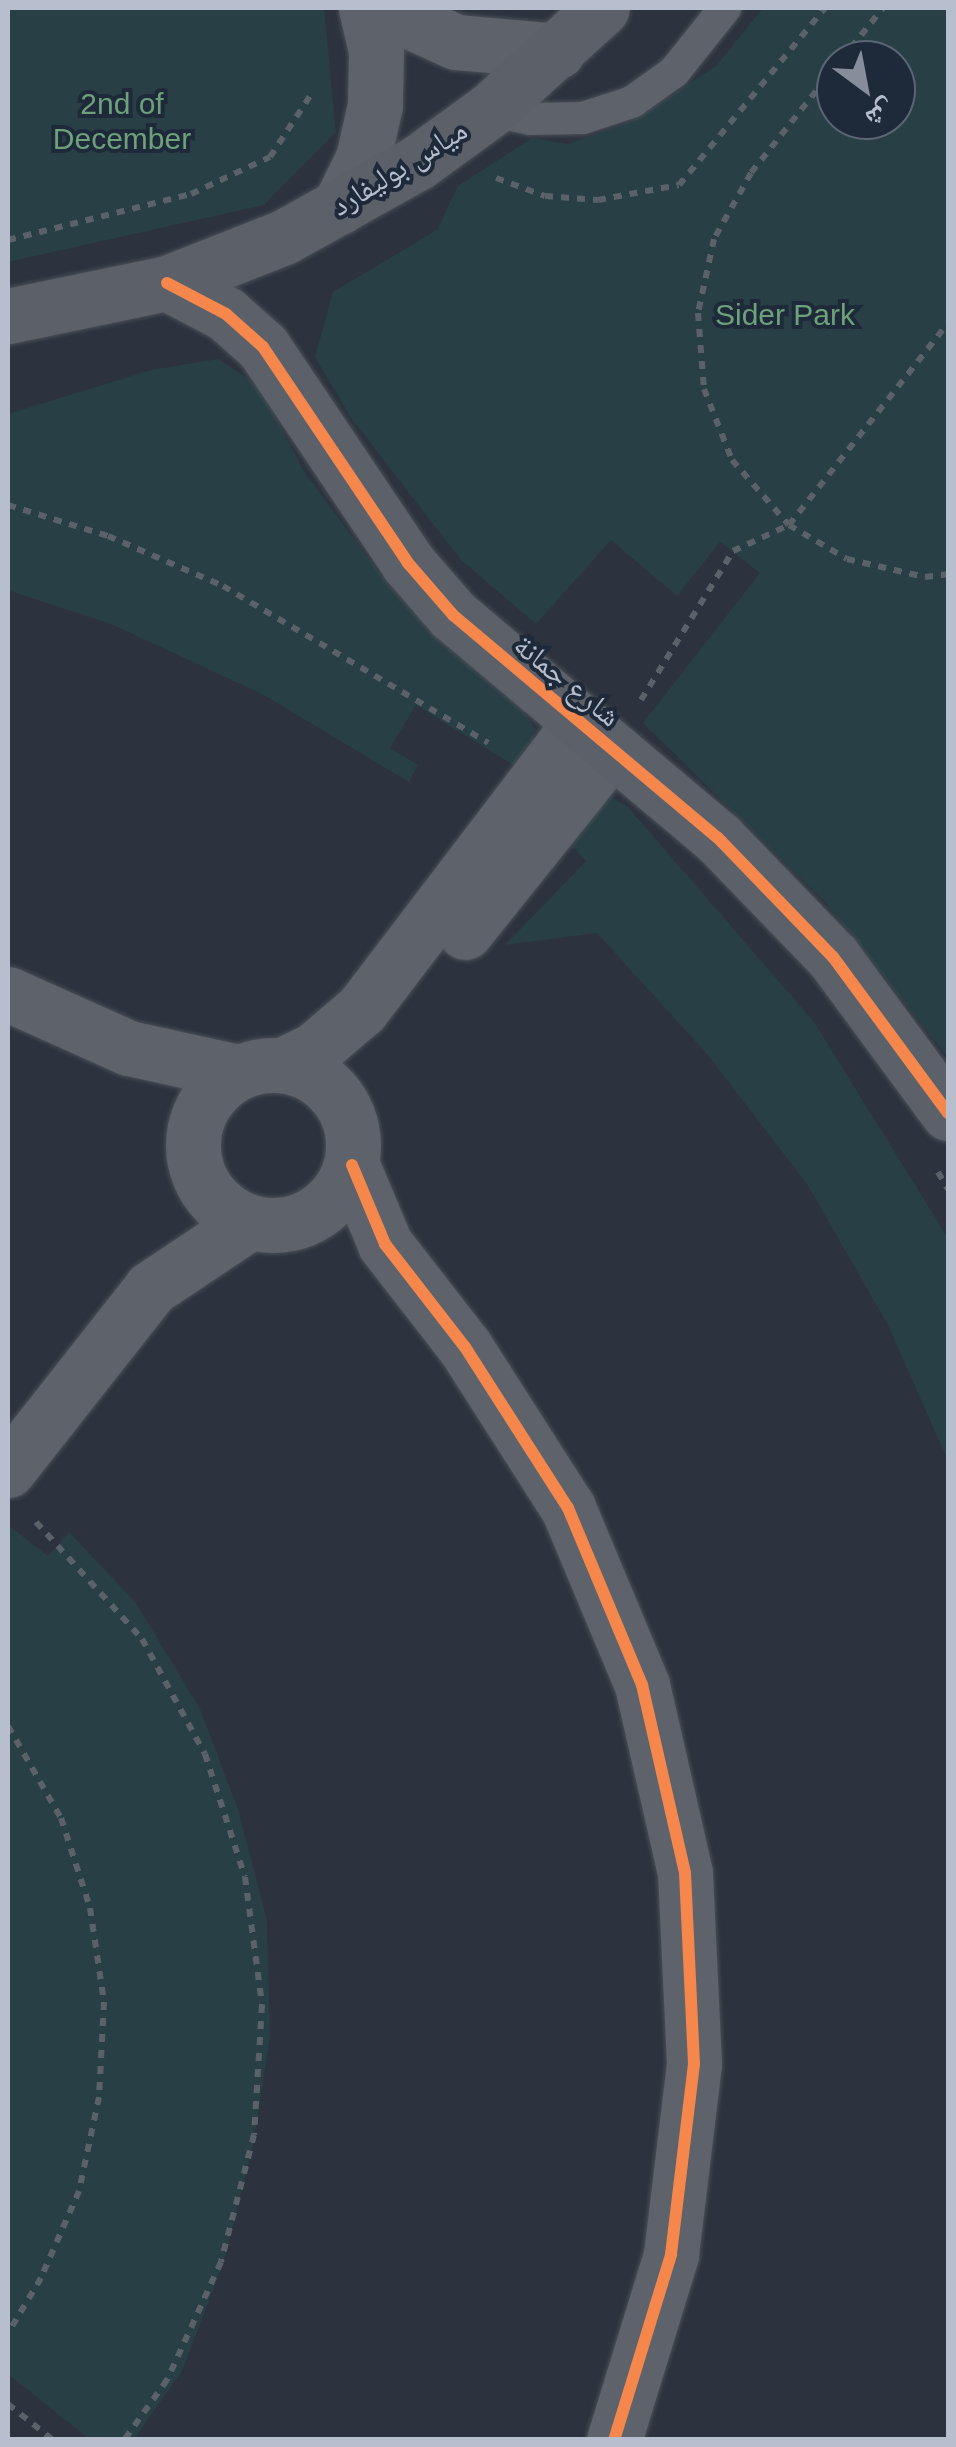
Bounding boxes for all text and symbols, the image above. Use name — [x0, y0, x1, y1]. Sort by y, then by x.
north arrow — [816, 40, 916, 140]
park label: 2nd of December — [53, 86, 191, 156]
text: ش — [860, 93, 902, 135]
street label: مياس بوليفارد — [324, 112, 474, 224]
park label: Sider Park — [715, 297, 855, 333]
street label: شارع جمانة — [507, 627, 627, 735]

